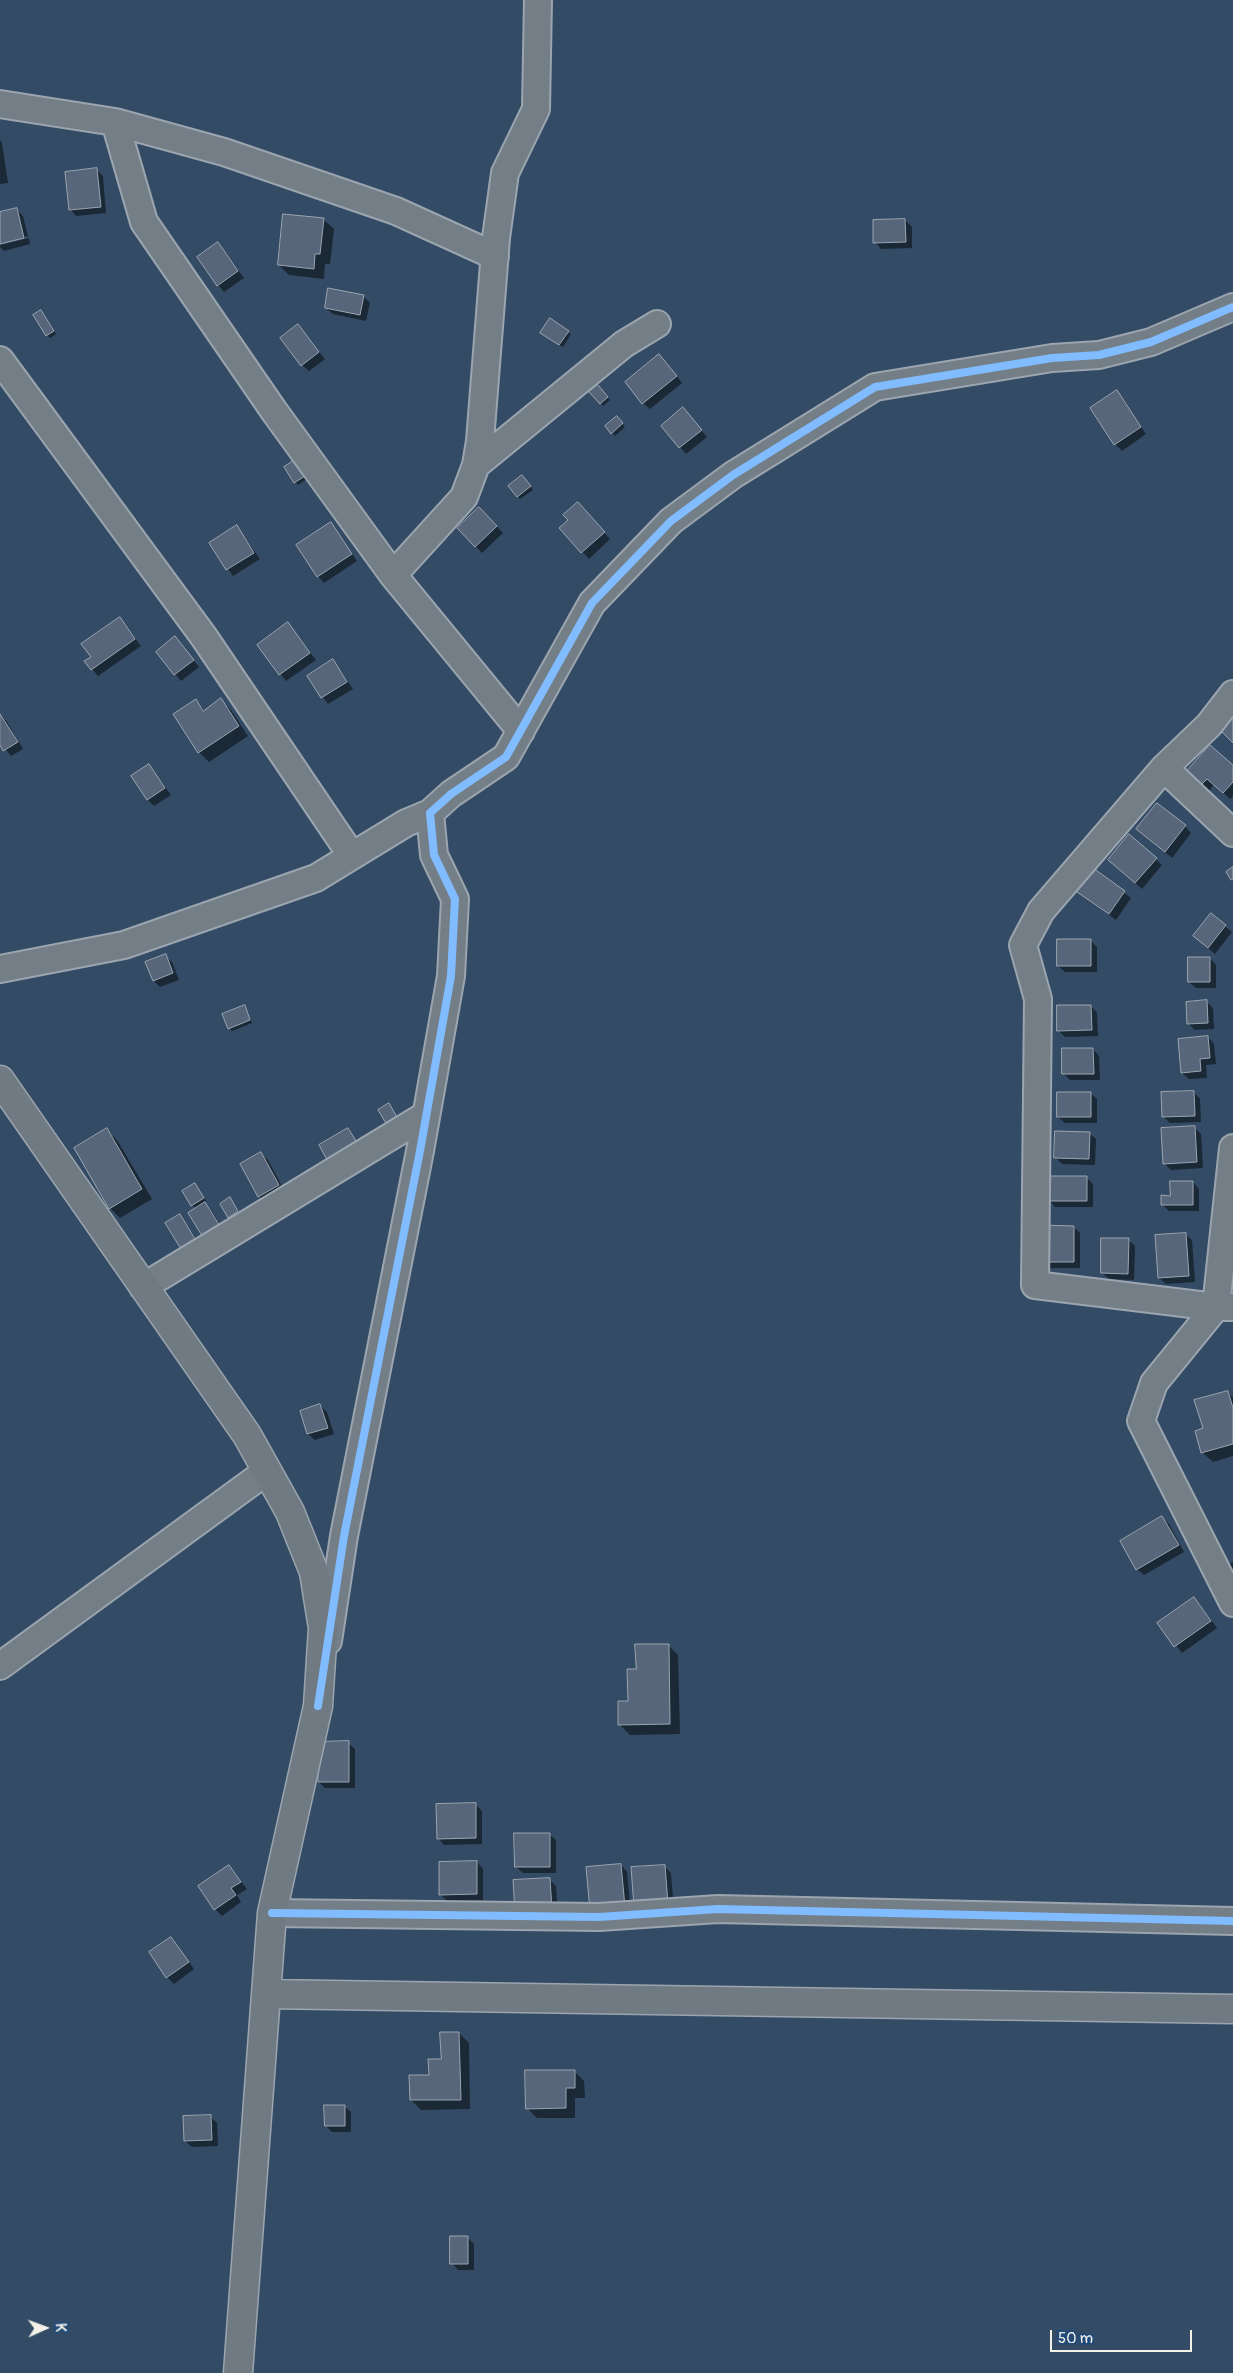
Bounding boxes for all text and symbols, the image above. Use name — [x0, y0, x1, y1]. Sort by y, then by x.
north arrow — [20, 2303, 70, 2353]
scale bar — [1053, 2320, 1196, 2352]
text: K — [52, 2323, 69, 2332]
text: 50 m — [1058, 2329, 1093, 2348]

